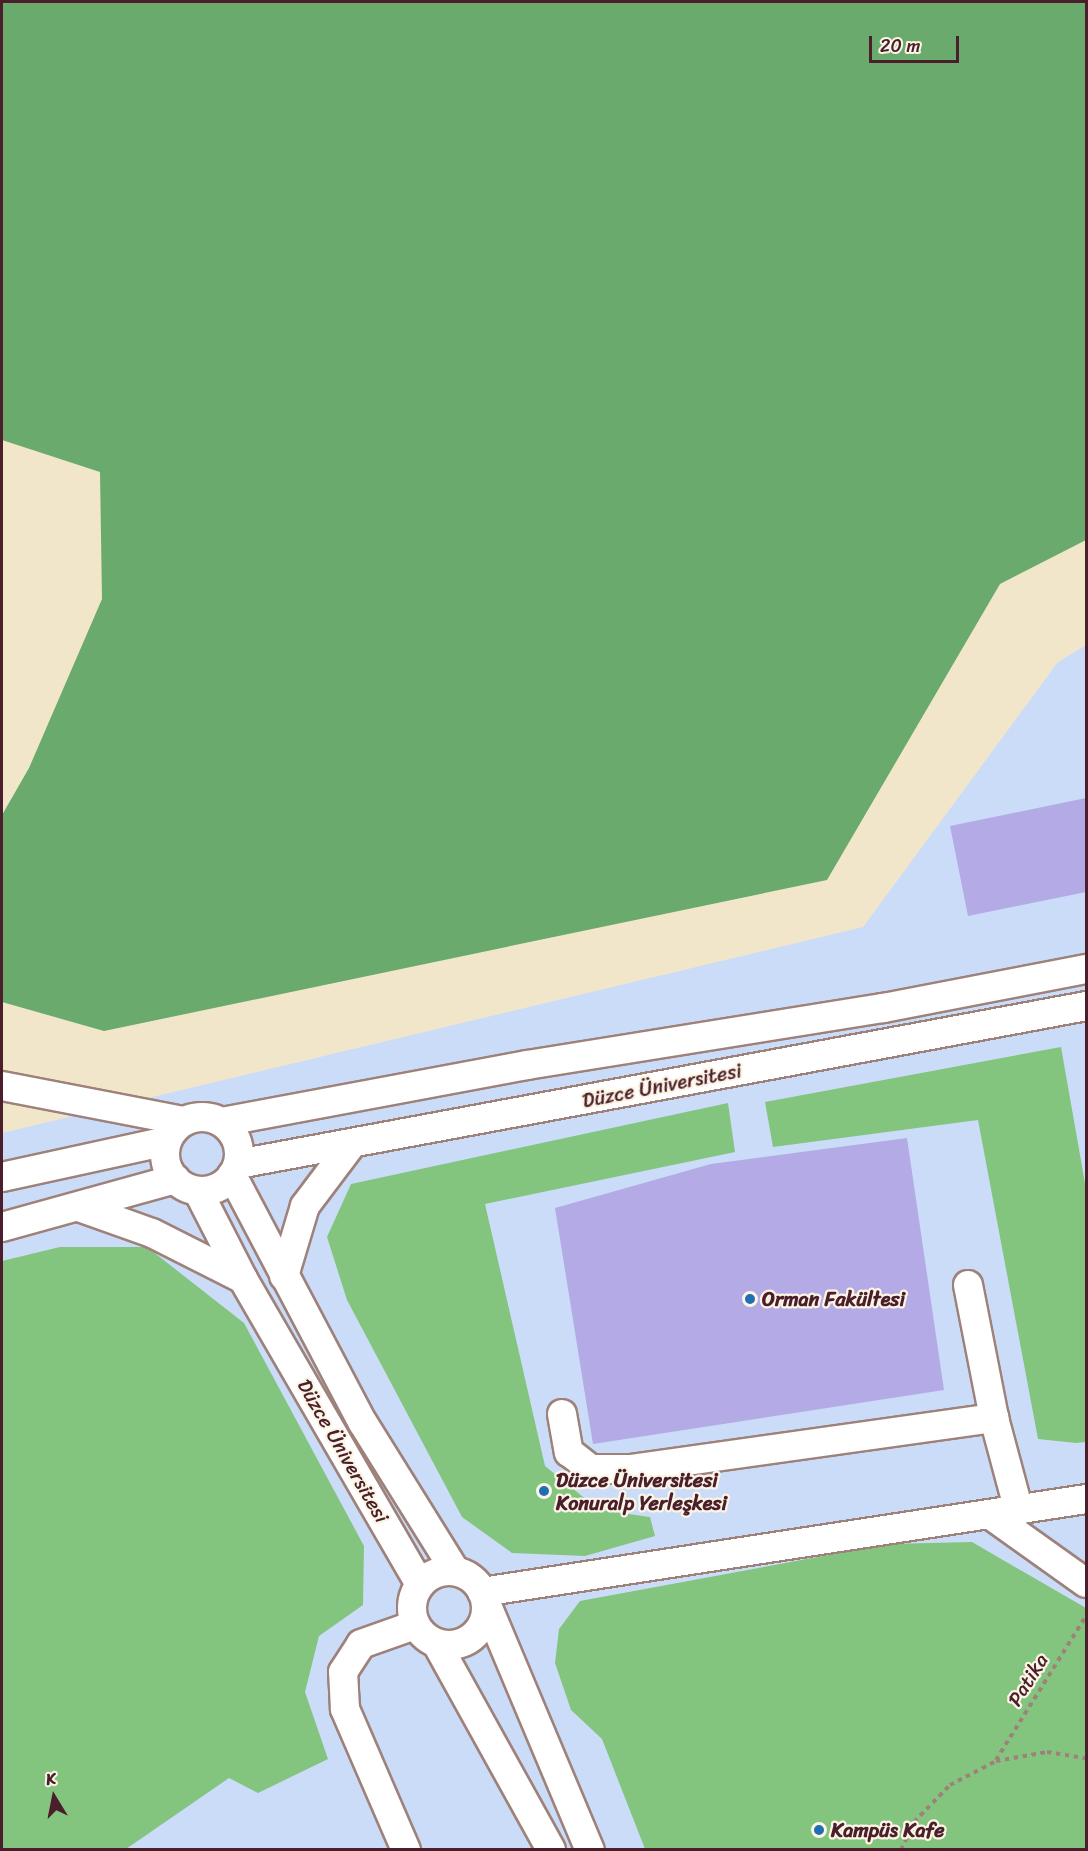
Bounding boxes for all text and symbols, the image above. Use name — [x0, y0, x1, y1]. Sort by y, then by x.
scale bar — [872, 24, 962, 62]
text: 20 m — [880, 30, 920, 62]
street label: Düzce Üniversitesi — [580, 1059, 744, 1113]
place label: Orman Fakültesi — [762, 1287, 906, 1311]
marker: Orman Fakültesi — [743, 1292, 757, 1306]
street label: Düzce Üniversitesi — [292, 1375, 394, 1527]
place label: Düzce Üniversitesi Konuralp Yerleşkesi — [556, 1468, 727, 1515]
marker: Düzce Üniversitesi Konuralp Yerleşkesi — [537, 1484, 551, 1498]
street label: Patika — [1003, 1649, 1053, 1711]
text: K — [43, 1764, 58, 1794]
north arrow — [24, 1767, 84, 1827]
place label: Kampüs Kafe — [831, 1818, 945, 1842]
marker: Kampüs Kafe — [812, 1823, 826, 1837]

